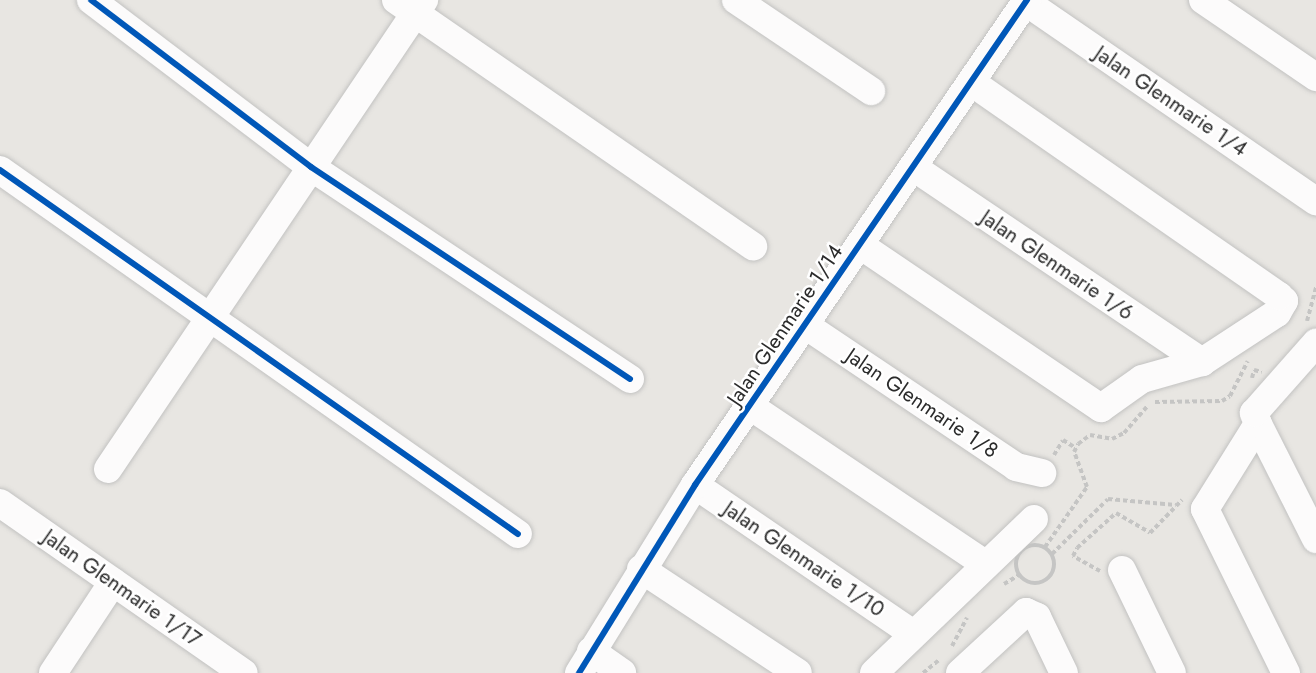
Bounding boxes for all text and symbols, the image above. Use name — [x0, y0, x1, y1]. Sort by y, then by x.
street label: Jalan Glenmarie 1/4 — [1090, 40, 1252, 162]
street label: Jalan Glenmarie 1/6 — [976, 205, 1138, 325]
street label: Jalan Glenmarie 1/14 — [722, 240, 848, 410]
street label: Jalan Glenmarie 1/8 — [841, 343, 1003, 463]
street label: Jalan Glenmarie 1/10 — [719, 496, 889, 622]
street label: Jalan Glenmarie 1/17 — [38, 524, 206, 652]

